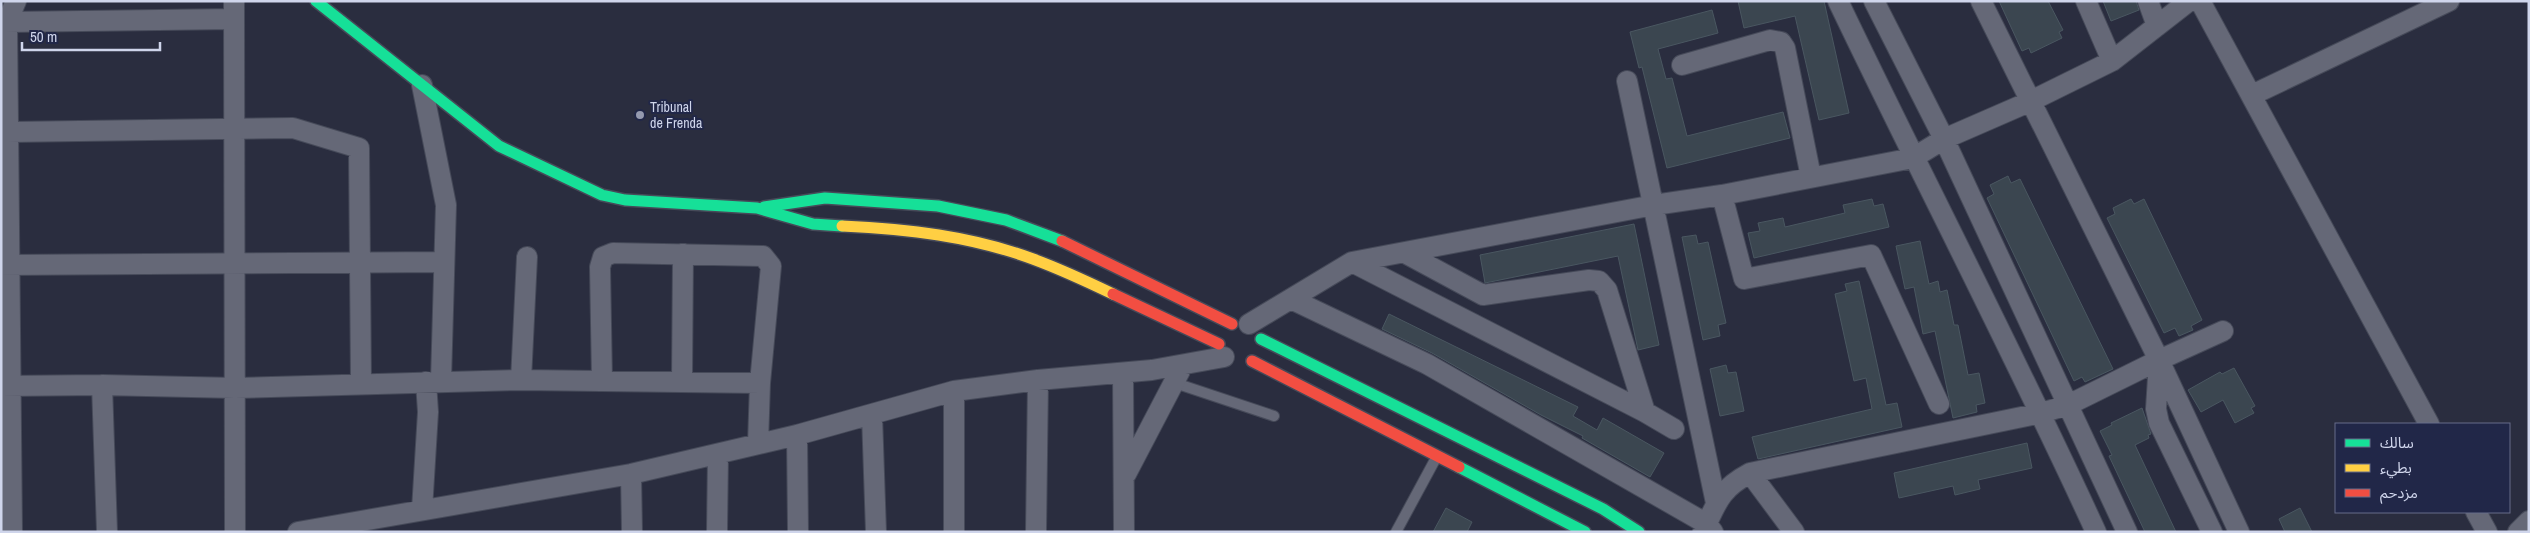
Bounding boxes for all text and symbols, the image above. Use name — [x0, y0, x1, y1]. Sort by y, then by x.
scale bar — [22, 20, 160, 52]
text: 50 m — [30, 26, 57, 47]
place label: Tribunal de Frenda — [650, 98, 703, 132]
marker: Tribunal de Frenda — [634, 109, 646, 121]
legend — [2335, 423, 2510, 513]
text: سالك — [2380, 432, 2414, 453]
text: بطيء — [2380, 457, 2412, 479]
text: مزدحم — [2380, 482, 2418, 504]

